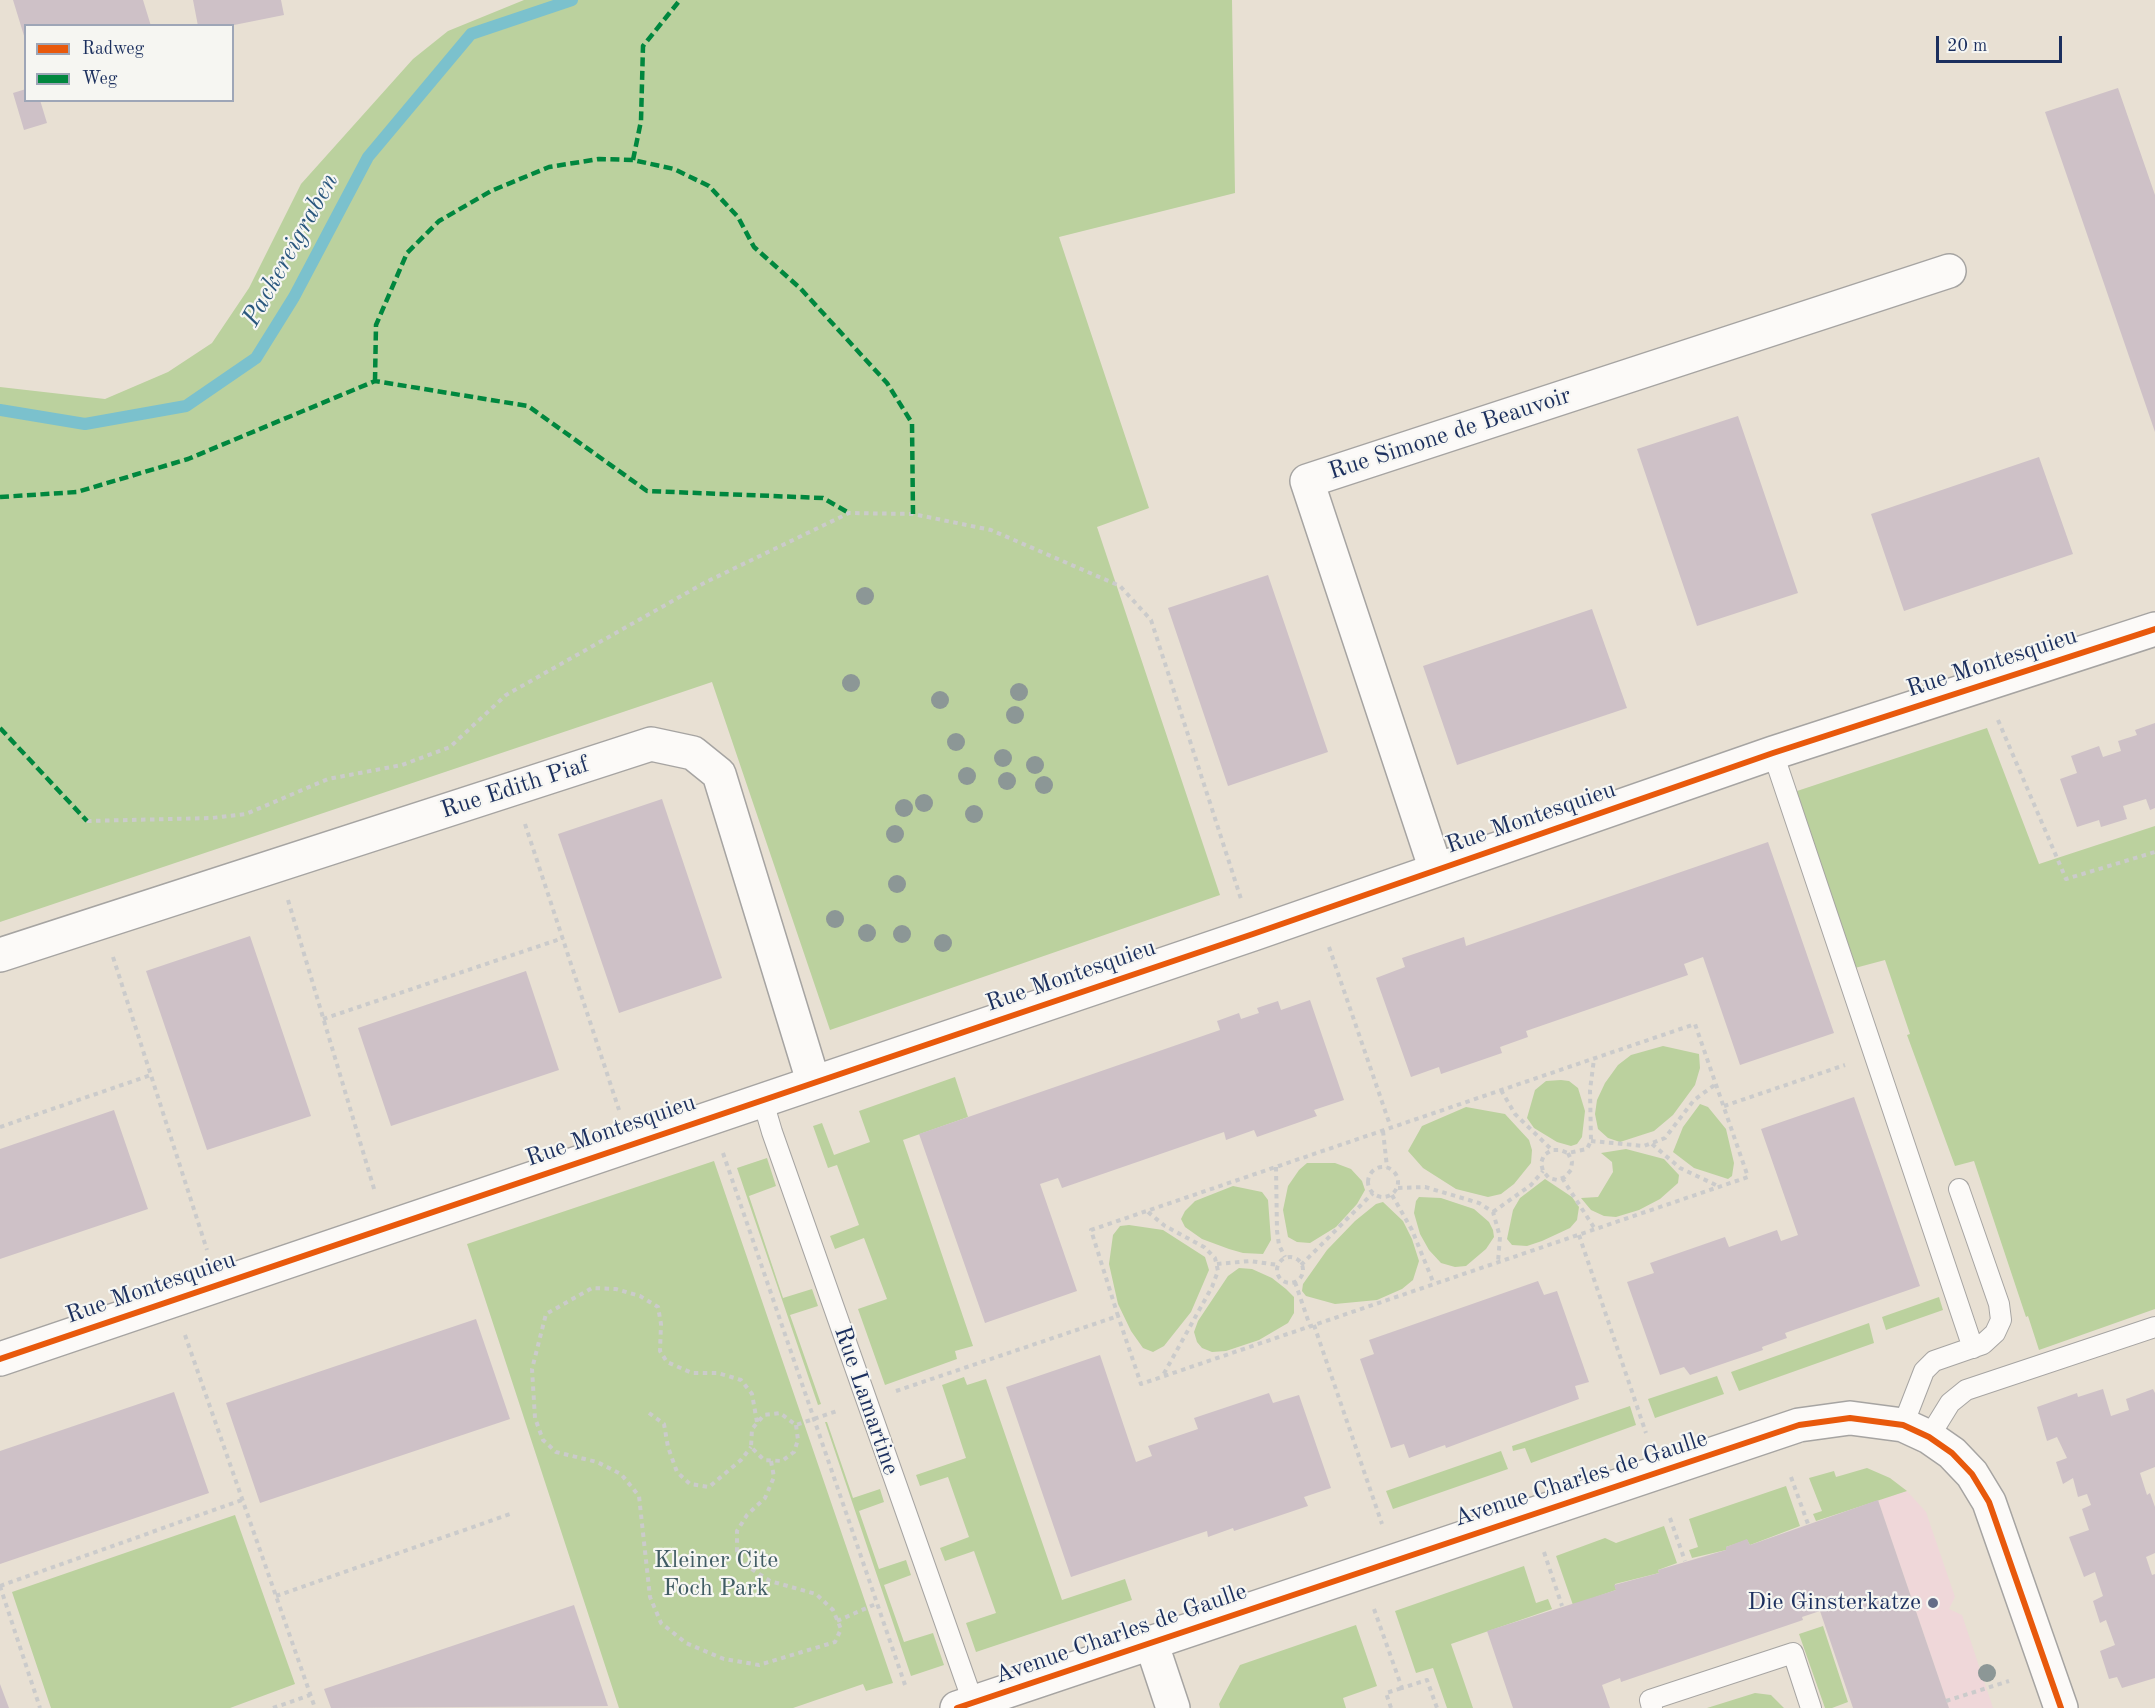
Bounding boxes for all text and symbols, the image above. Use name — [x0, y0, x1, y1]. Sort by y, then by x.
legend — [24, 24, 234, 102]
scale bar — [1939, 24, 2065, 62]
text: 20 m — [1947, 37, 1987, 55]
text: Radweg — [82, 40, 144, 58]
text: Weg — [82, 70, 118, 88]
water label: Packereigraben — [236, 168, 346, 332]
street label: Rue Simone de Beauvoir — [1325, 381, 1575, 487]
street label: Rue Montesquieu — [1903, 622, 2081, 704]
street label: Rue Edith Piaf — [437, 750, 593, 826]
street label: Rue Montesquieu — [1442, 775, 1620, 861]
street label: Rue Montesquieu — [982, 933, 1160, 1019]
street label: Rue Montesquieu — [522, 1088, 700, 1174]
street label: Rue Montesquieu — [62, 1245, 240, 1331]
street label: Rue Lamartine — [827, 1323, 905, 1479]
street label: Avenue Charles de Gaulle — [1451, 1424, 1711, 1534]
park label: Kleiner Cite Foch Park — [654, 1547, 778, 1603]
street label: Avenue Charles de Gaulle — [991, 1577, 1251, 1691]
place label: Die Ginsterkatze — [1747, 1589, 1921, 1617]
marker: Die Ginsterkatze — [1926, 1596, 1940, 1610]

